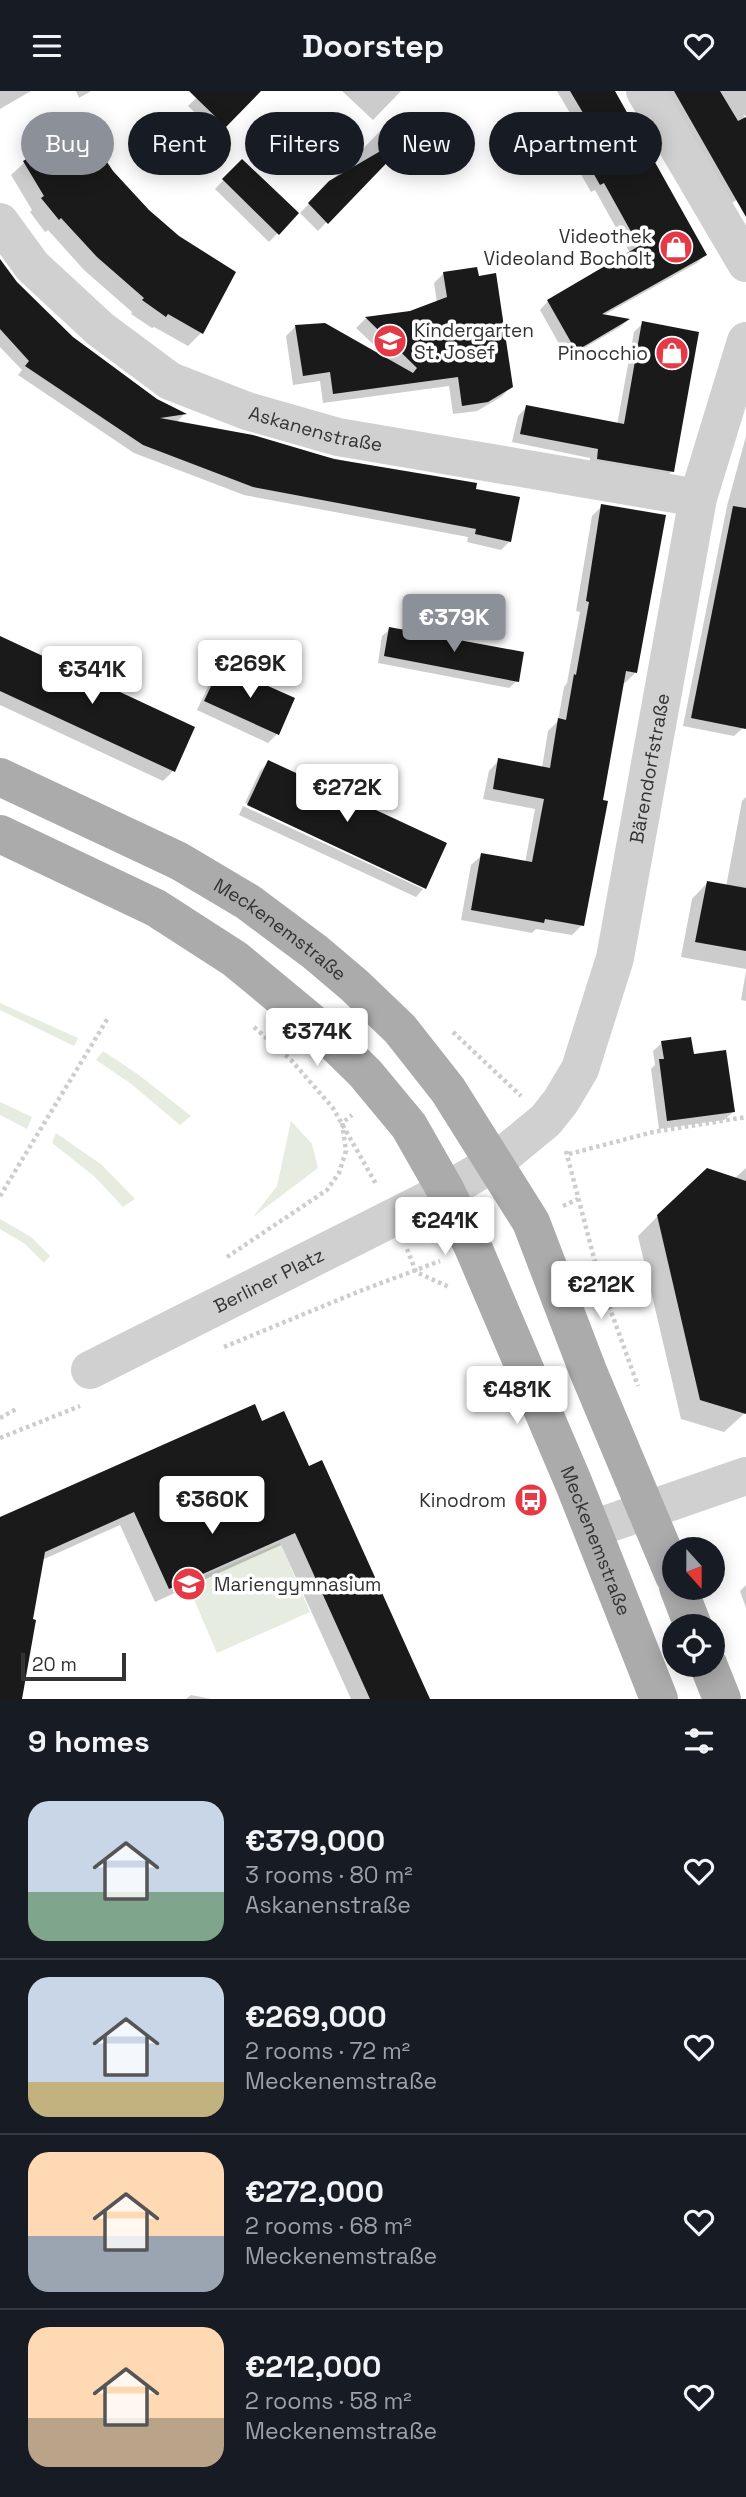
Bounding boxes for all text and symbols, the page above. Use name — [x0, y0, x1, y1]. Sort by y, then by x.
text: Doorstep — [302, 26, 444, 66]
icon: menu — [28, 27, 66, 65]
icon: heart — [680, 27, 718, 65]
chip: Buy — [21, 112, 114, 175]
chip: Rent — [128, 112, 231, 175]
chip: Filters — [245, 112, 364, 175]
chip: New — [378, 112, 475, 175]
chip: Apartment — [489, 112, 662, 175]
place label: Videothek Videoland Bocholt — [484, 224, 652, 271]
shop icon: Videothek Videoland Bocholt — [657, 228, 695, 266]
place label: Kindergarten St. Josef — [414, 318, 534, 365]
school or university icon: Kindergarten St. Josef — [371, 322, 409, 360]
shop icon: Pinocchio — [653, 334, 691, 372]
place label: Pinocchio — [558, 341, 648, 366]
street label: Askanenstraße — [246, 400, 384, 457]
pin: €379K — [405, 595, 503, 654]
text: €379K — [419, 602, 489, 632]
pin: €269K — [201, 641, 299, 700]
pin: €341K — [43, 647, 141, 706]
text: €269K — [214, 648, 286, 678]
text: €341K — [58, 654, 126, 684]
street label: Bärendorfstraße — [623, 691, 675, 845]
pin: €272K — [298, 765, 396, 824]
text: €272K — [312, 772, 382, 802]
street label: Meckenemstraße — [209, 872, 352, 986]
pin: €374K — [268, 1009, 366, 1068]
text: €374K — [282, 1016, 352, 1046]
pin: €241K — [396, 1197, 494, 1257]
text: €241K — [411, 1205, 479, 1235]
street label: Berliner Platz — [209, 1242, 328, 1318]
pin: €212K — [552, 1261, 650, 1321]
text: €212K — [567, 1269, 635, 1299]
pin: €481K — [468, 1367, 566, 1426]
text: €481K — [483, 1374, 551, 1404]
street label: Meckenemstraße — [555, 1462, 637, 1619]
pin: €360K — [163, 1477, 261, 1536]
bus stop icon: Kinodrom — [512, 1481, 550, 1519]
text: €360K — [175, 1484, 249, 1514]
place label: Kinodrom — [419, 1488, 506, 1513]
north arrow — [662, 1537, 724, 1599]
map controls — [662, 1537, 725, 1677]
school or university icon: Mariengymnasium — [170, 1565, 208, 1603]
place label: Mariengymnasium — [214, 1572, 381, 1597]
button: locate — [662, 1614, 725, 1677]
scale bar — [21, 1650, 126, 1682]
text: 20 m — [32, 1652, 77, 1677]
text: 9 homes — [28, 1722, 150, 1761]
icon: filters — [680, 1722, 718, 1760]
text: €379,000 — [245, 1821, 385, 1860]
icon: home — [84, 1829, 168, 1913]
icon: heart — [680, 1852, 718, 1890]
text: 3 rooms · 80 m² — [245, 1860, 413, 1890]
text: Askanenstraße — [245, 1890, 411, 1920]
text: €269,000 — [245, 1997, 387, 2036]
icon: home — [84, 2005, 168, 2089]
icon: heart — [680, 2028, 718, 2066]
text: 2 rooms · 72 m² — [245, 2036, 410, 2066]
text: Meckenemstraße — [245, 2066, 437, 2096]
text: €272,000 — [245, 2172, 384, 2211]
icon: home — [84, 2180, 168, 2264]
icon: heart — [680, 2203, 718, 2241]
text: 2 rooms · 68 m² — [245, 2211, 412, 2241]
text: Meckenemstraße — [245, 2241, 437, 2271]
text: €212,000 — [245, 2347, 381, 2386]
icon: home — [84, 2355, 168, 2439]
icon: heart — [680, 2378, 718, 2416]
text: 2 rooms · 58 m² — [245, 2386, 412, 2416]
text: Meckenemstraße — [245, 2416, 437, 2446]

